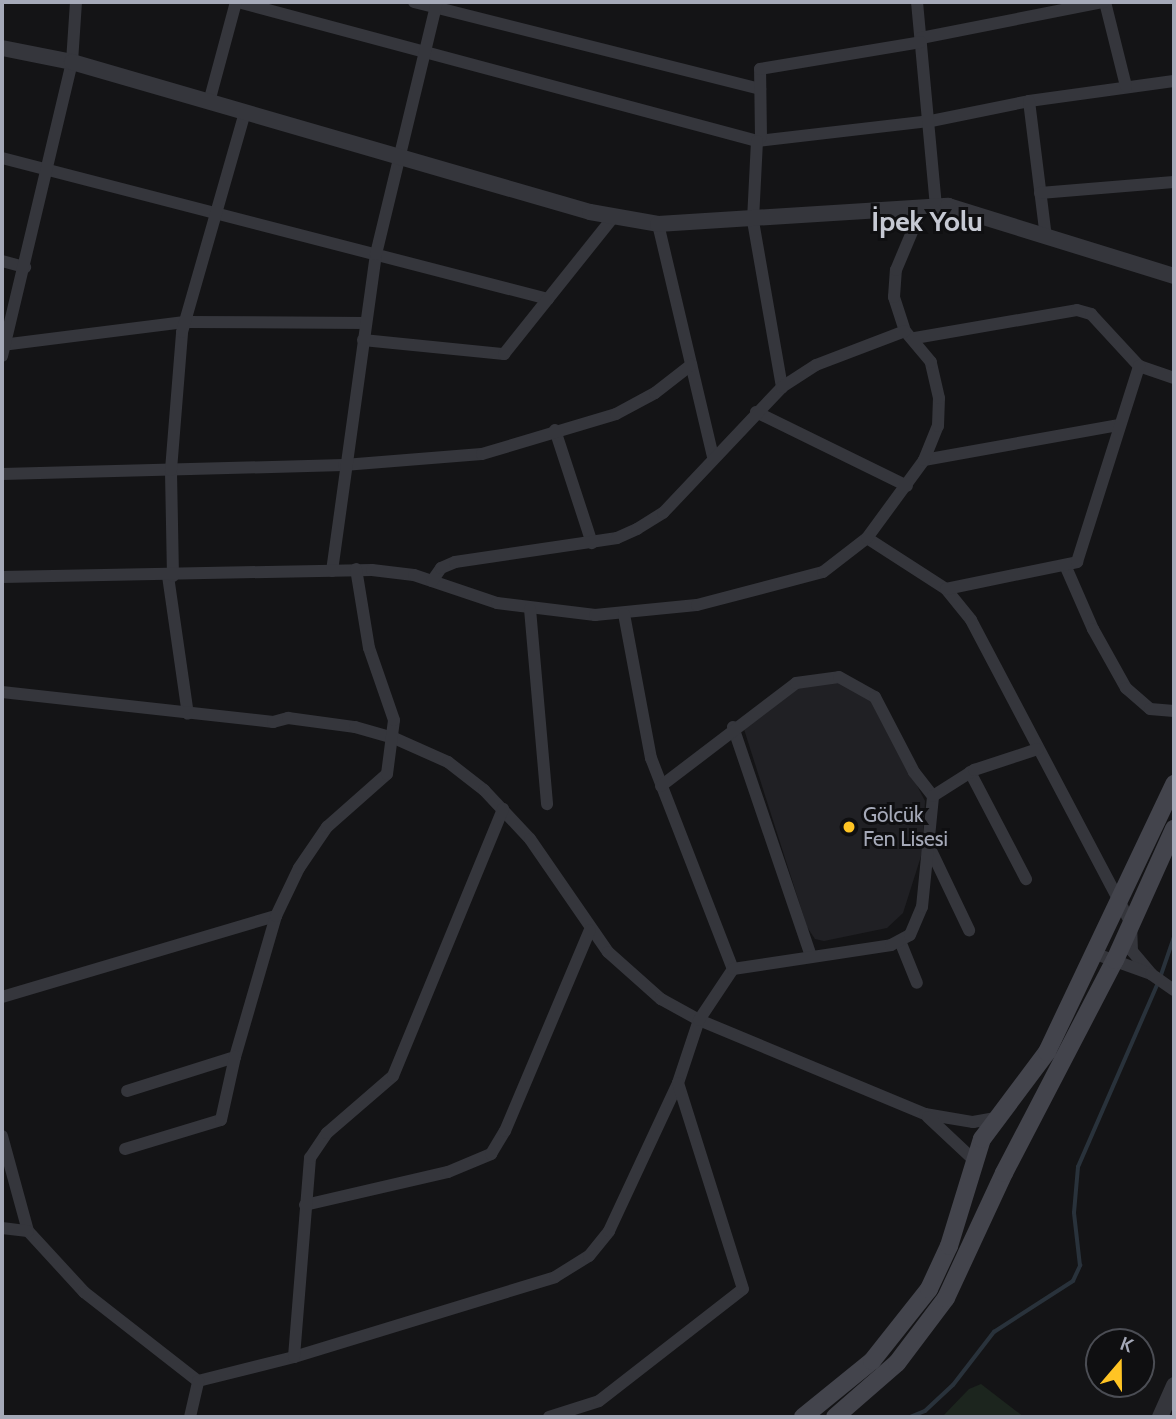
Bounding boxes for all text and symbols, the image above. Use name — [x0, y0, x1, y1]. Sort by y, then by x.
district label: İpek Yolu — [871, 204, 983, 238]
place label: Gölcük Fen Lisesi — [863, 802, 948, 852]
marker: Gölcük Fen Lisesi — [841, 819, 857, 835]
north arrow — [1085, 1328, 1155, 1398]
text: K — [1117, 1332, 1136, 1358]

